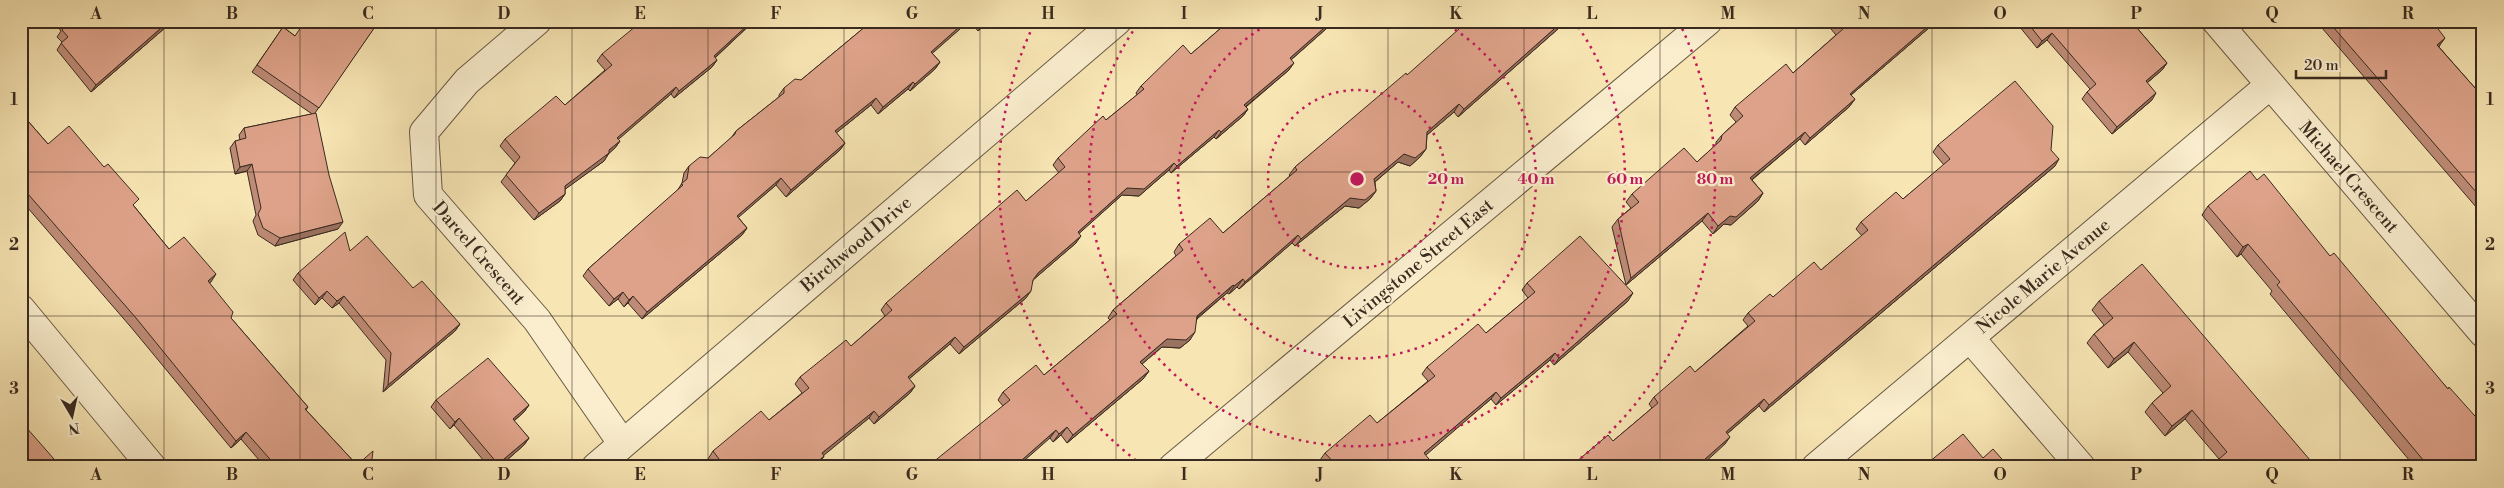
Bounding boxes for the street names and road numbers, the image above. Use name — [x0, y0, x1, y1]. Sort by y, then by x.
street label: Michael Crescent — [2294, 117, 2404, 239]
street label: Birchwood Drive — [795, 191, 917, 298]
street label: Livingstone Street East — [1338, 193, 1499, 333]
street label: Darcel Crescent — [427, 197, 530, 310]
street label: Nicole Marie Avenue — [1972, 214, 2115, 339]

